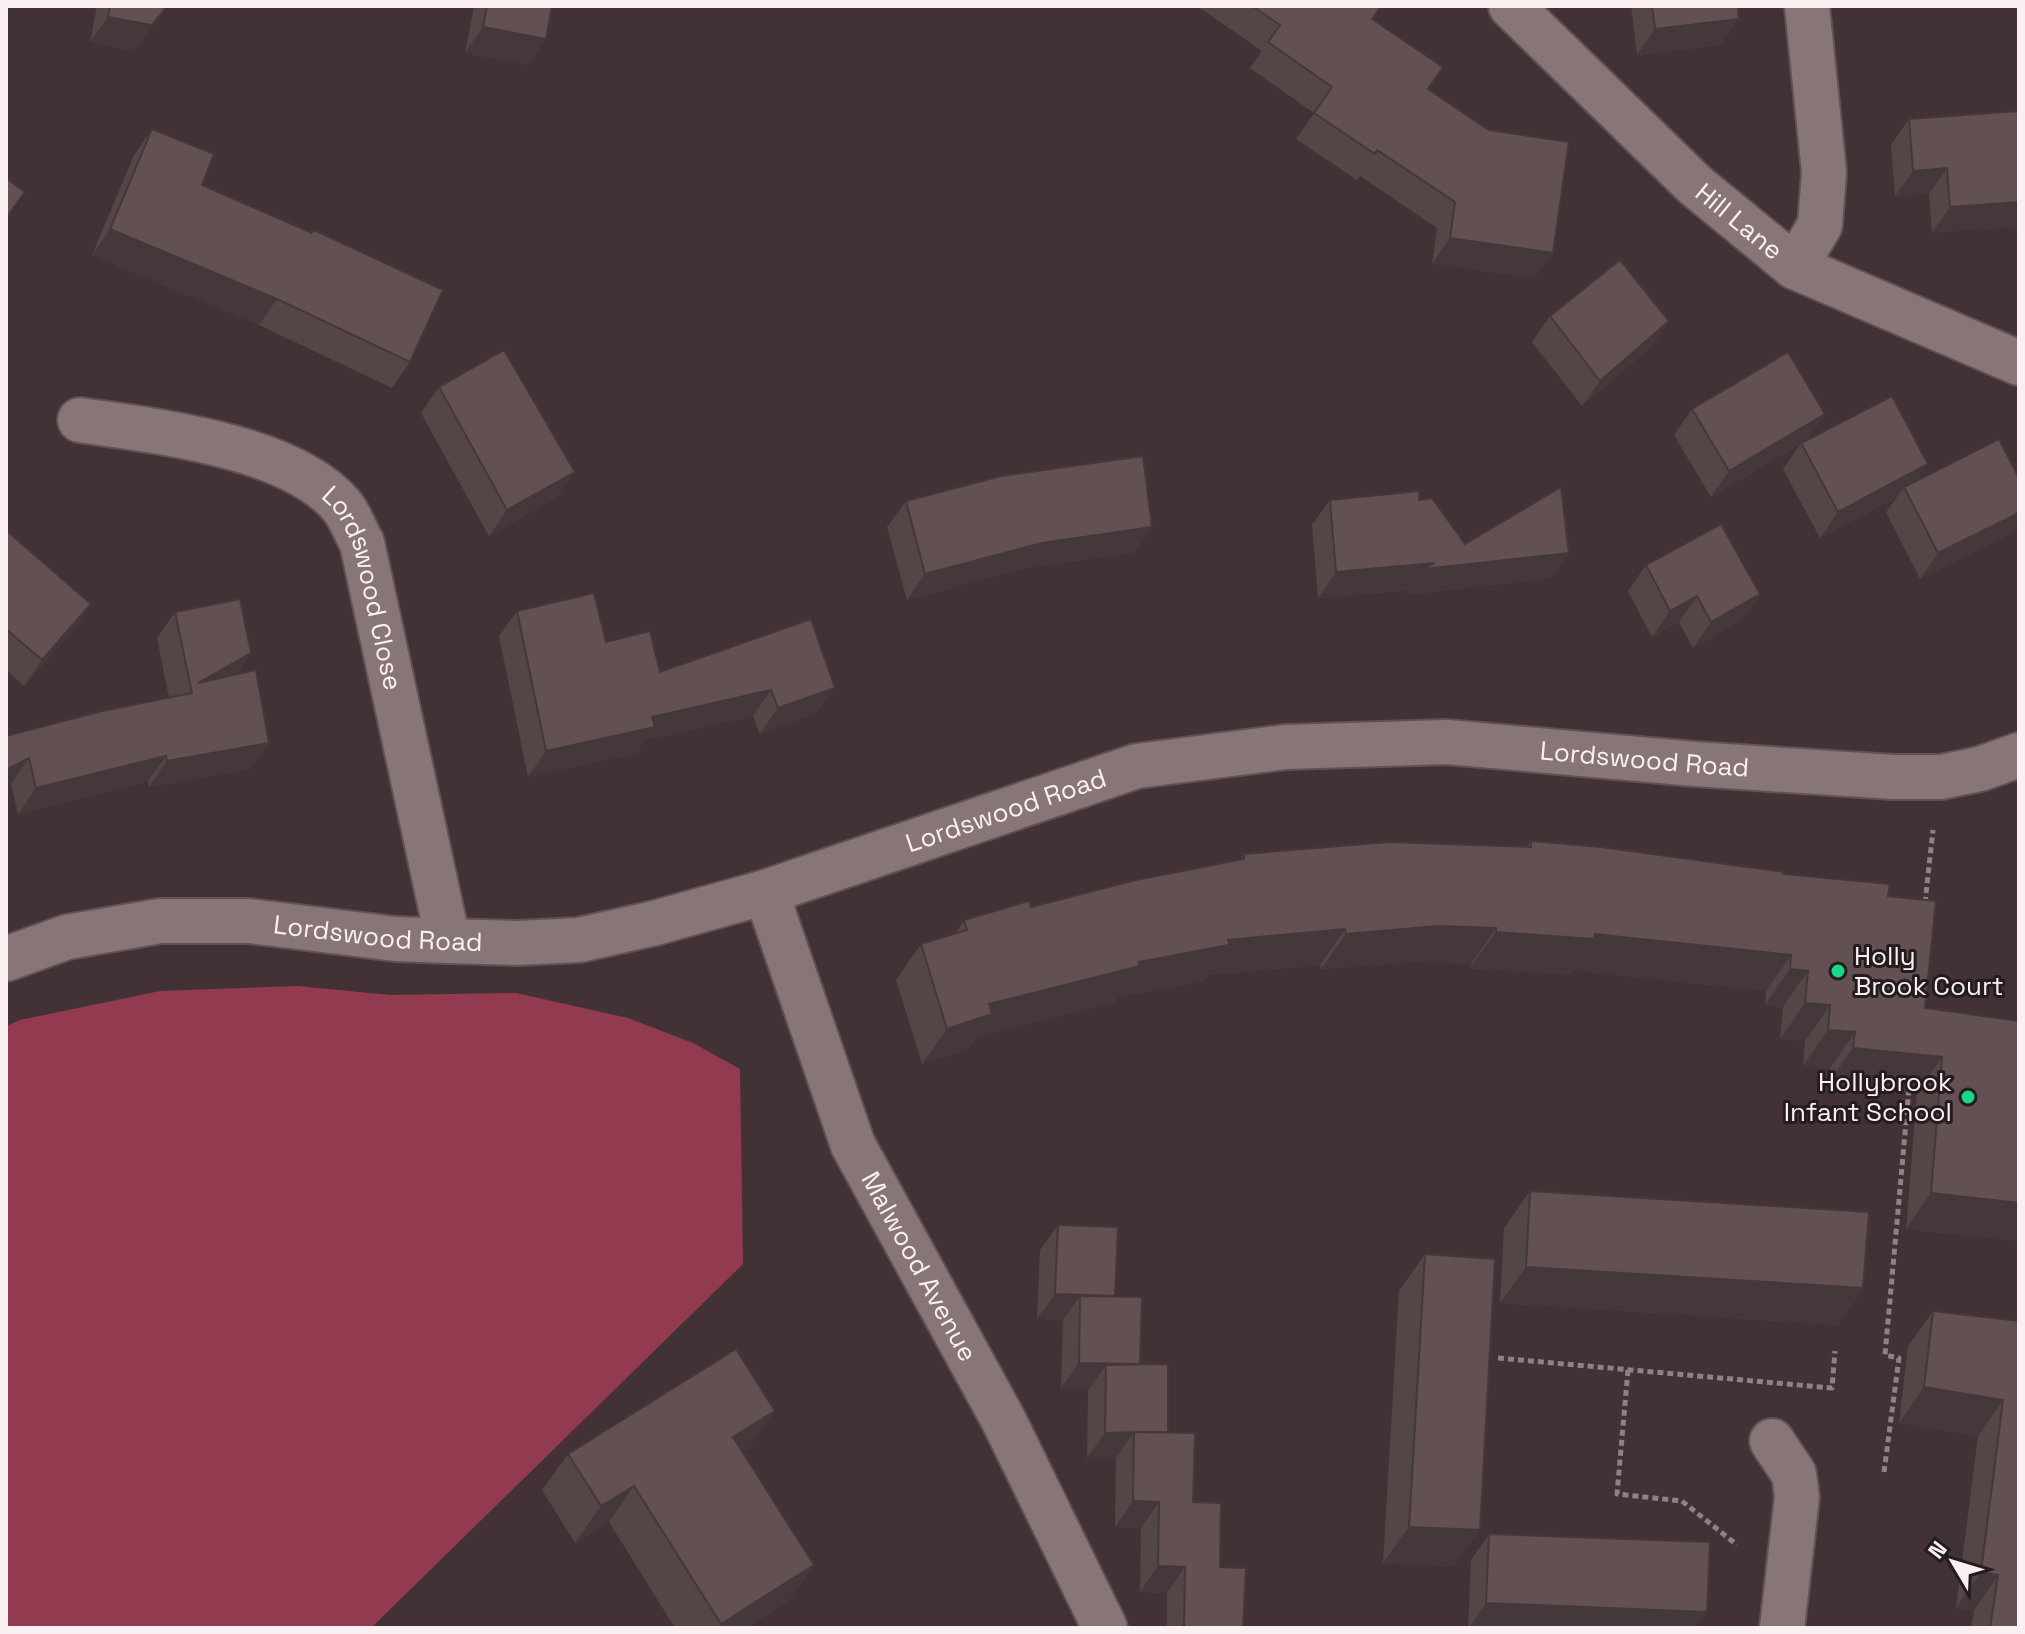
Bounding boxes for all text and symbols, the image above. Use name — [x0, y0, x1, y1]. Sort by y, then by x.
street label: Hill Lane — [1689, 175, 1790, 267]
street label: Lordswood Close — [315, 478, 410, 693]
street label: Lordswood Road — [1539, 733, 1750, 785]
street label: Lordswood Road — [901, 761, 1111, 860]
street label: Lordswood Road — [272, 907, 483, 959]
place label: Holly Brook Court — [1854, 939, 2004, 1003]
marker: Holly Brook Court — [1829, 962, 1847, 980]
place label: Hollybrook Infant School — [1784, 1065, 1952, 1129]
marker: Hollybrook Infant School — [1959, 1088, 1977, 1106]
street label: Malwood Avenue — [854, 1166, 985, 1367]
north arrow — [1913, 1522, 1993, 1602]
text: N — [1922, 1535, 1953, 1564]

